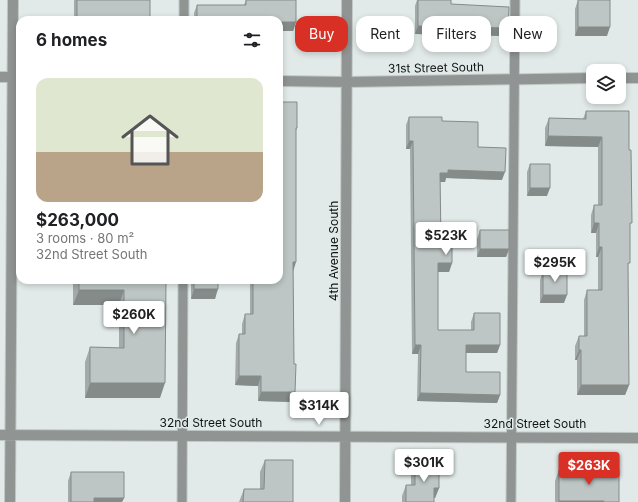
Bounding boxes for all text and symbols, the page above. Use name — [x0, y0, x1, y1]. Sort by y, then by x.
chip: Buy — [295, 16, 348, 52]
chip: Rent — [356, 16, 414, 52]
chip: Filters — [422, 16, 491, 52]
chip: New — [499, 16, 557, 52]
icon: filters — [241, 29, 263, 51]
text: 6 homes — [36, 30, 107, 50]
street label: 31st Street South — [388, 59, 484, 76]
map controls — [586, 64, 626, 104]
button: layers — [586, 64, 626, 104]
icon: home — [114, 104, 186, 176]
street label: 4th Avenue South — [326, 201, 341, 301]
text: $263,000 — [36, 210, 119, 230]
pin: $523K — [418, 222, 474, 256]
text: $523K — [425, 227, 467, 243]
text: 3 rooms · 80 m² — [36, 230, 134, 246]
text: 32nd Street South — [36, 246, 147, 262]
pin: $295K — [527, 249, 583, 283]
text: $295K — [534, 254, 576, 270]
pin: $260K — [106, 301, 162, 335]
text: $260K — [112, 306, 156, 322]
pin: $314K — [291, 392, 347, 426]
text: $314K — [299, 397, 339, 413]
street label: 32nd Street South — [160, 415, 262, 430]
street label: 32nd Street South — [484, 416, 586, 431]
pin: $301K — [396, 449, 452, 483]
pin: $263K — [561, 452, 617, 486]
text: $301K — [404, 454, 444, 470]
text: $263K — [568, 457, 610, 473]

